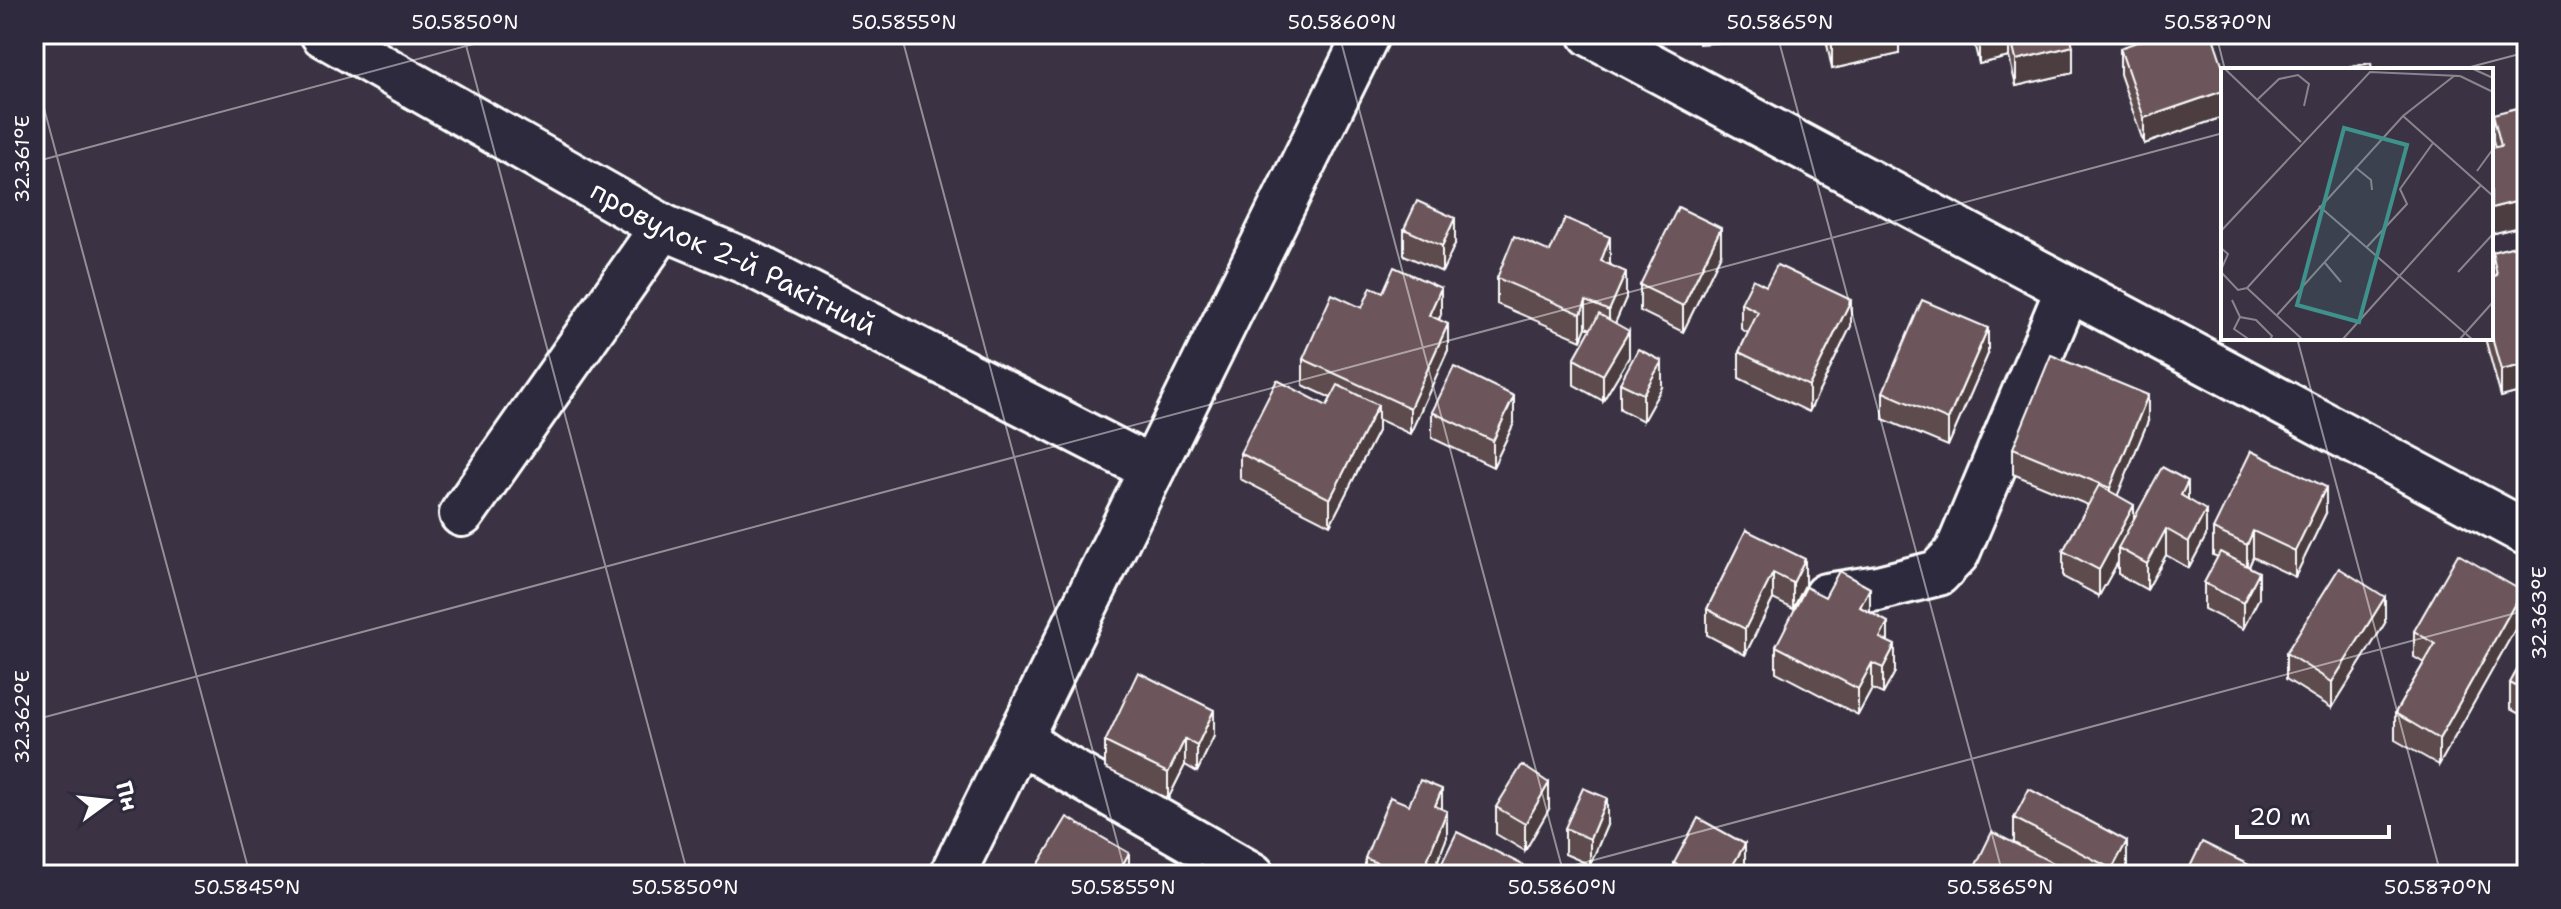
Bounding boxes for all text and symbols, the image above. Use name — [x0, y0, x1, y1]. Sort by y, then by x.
text: 50.5850°N — [411, 9, 519, 35]
text: 50.5855°N — [852, 9, 956, 35]
text: 50.5860°N — [1288, 9, 1396, 35]
text: 50.5865°N — [1727, 9, 1833, 35]
text: 50.5870°N — [2164, 9, 2272, 35]
inset map — [2221, 68, 2493, 340]
text: 32.361°E — [9, 115, 35, 203]
street label: провулок 2-й Ракітний — [584, 171, 883, 344]
text: 32.363°E — [2526, 566, 2552, 660]
text: 32.362°E — [9, 670, 35, 764]
north arrow — [68, 761, 148, 841]
text: Пн — [109, 778, 145, 814]
scale bar — [2237, 789, 2389, 839]
text: 20 m — [2249, 801, 2311, 833]
text: 50.5845°N — [194, 874, 300, 900]
text: 50.5850°N — [631, 874, 739, 900]
text: 50.5855°N — [1071, 874, 1175, 900]
text: 50.5860°N — [1508, 874, 1616, 900]
text: 50.5865°N — [1947, 874, 2053, 900]
text: 50.5870°N — [2384, 874, 2492, 900]

